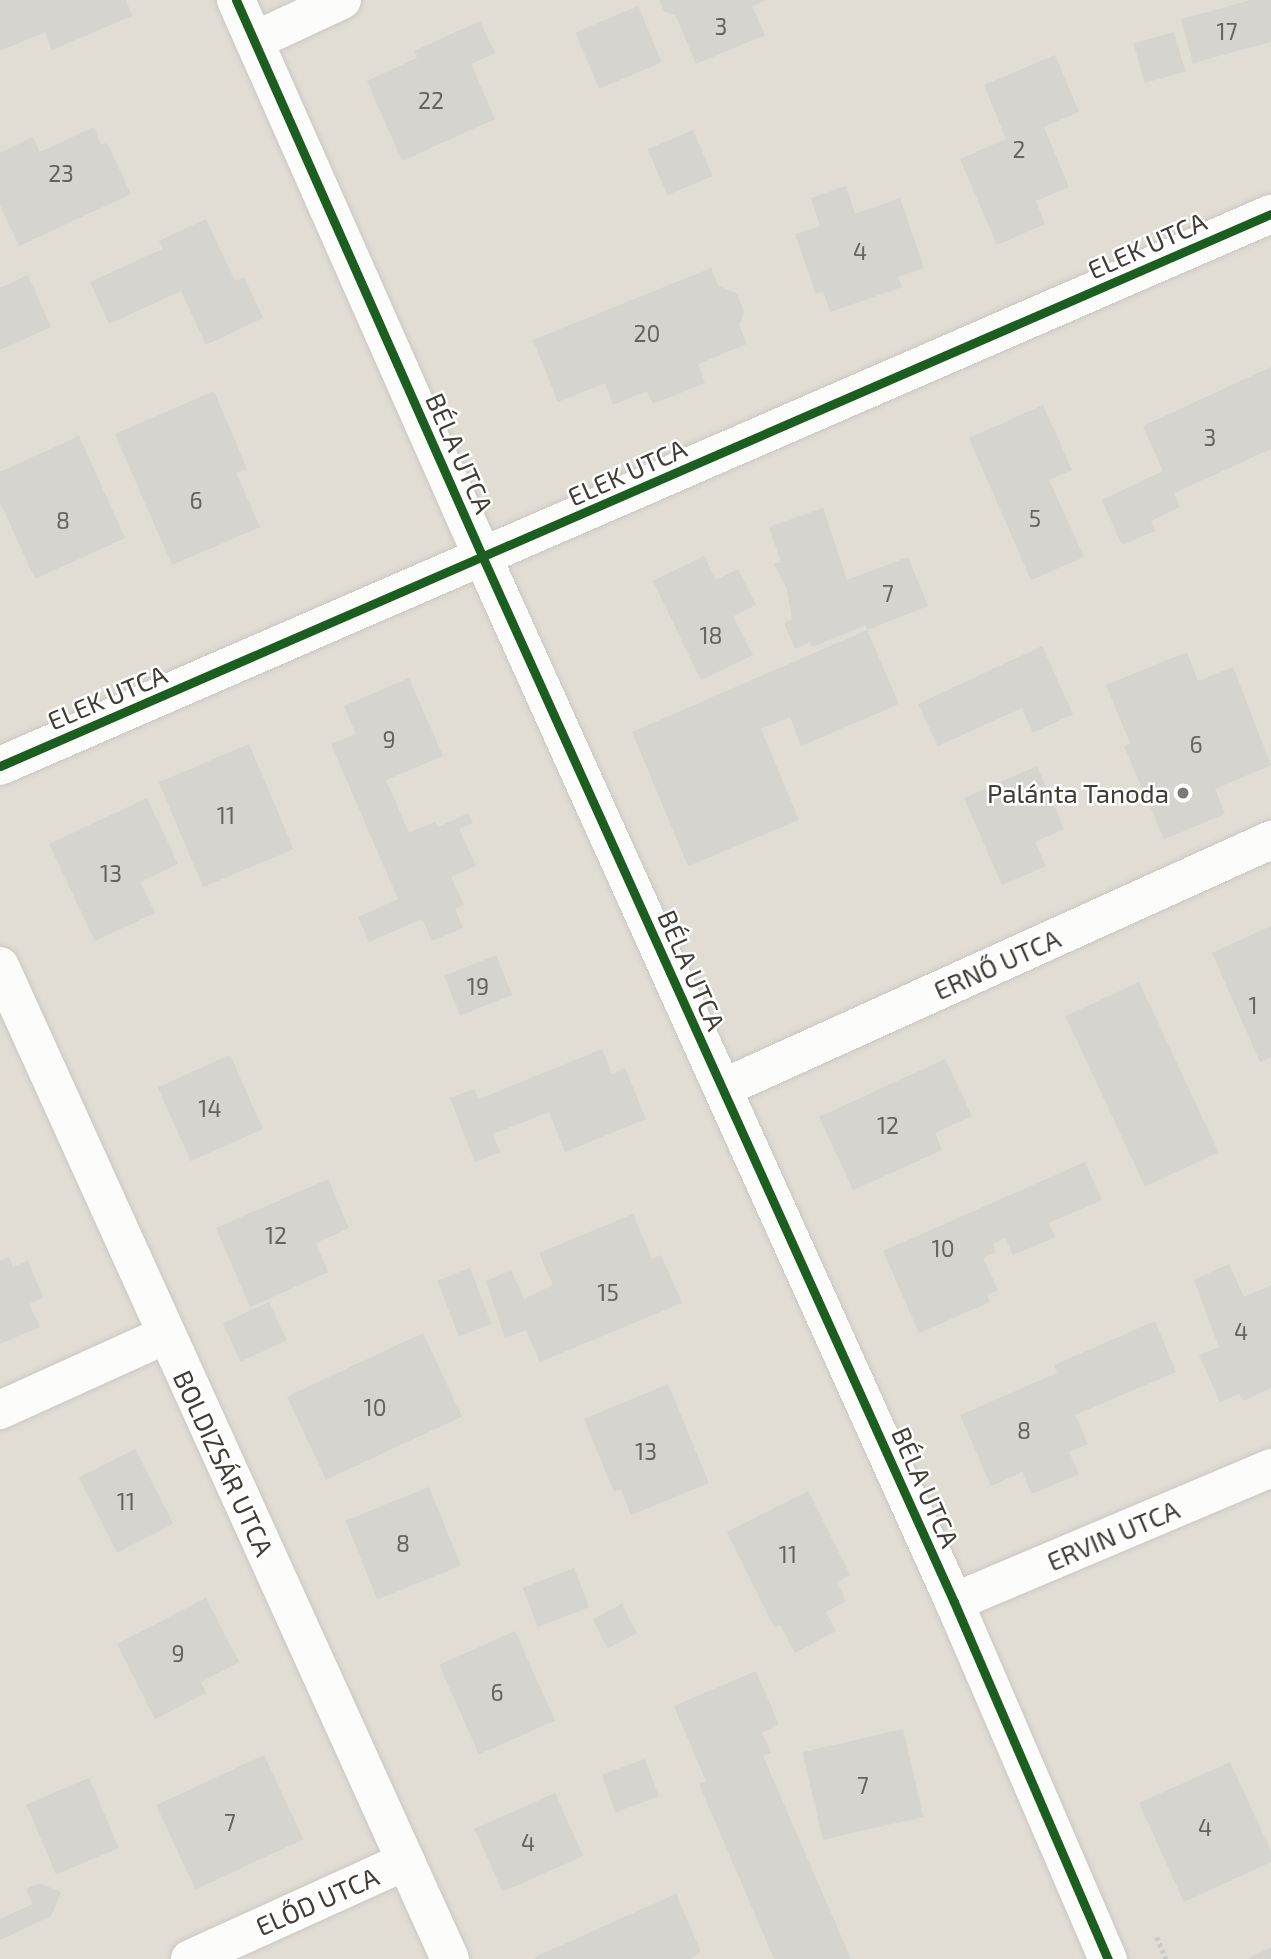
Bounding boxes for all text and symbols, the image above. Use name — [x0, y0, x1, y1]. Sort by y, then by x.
house number: 3 — [715, 12, 727, 40]
house number: 17 — [1217, 17, 1237, 45]
house number: 22 — [418, 86, 444, 114]
house number: 2 — [1013, 135, 1025, 163]
house number: 23 — [48, 159, 74, 187]
street label: ELEK UTCA — [1083, 205, 1211, 285]
house number: 4 — [853, 237, 867, 265]
house number: 20 — [634, 319, 660, 347]
street label: BÉLA UTCA — [420, 388, 500, 518]
house number: 3 — [1204, 423, 1216, 451]
street label: ELEK UTCA — [563, 432, 691, 512]
house number: 6 — [189, 486, 203, 514]
house number: 5 — [1029, 504, 1041, 532]
house number: 8 — [56, 506, 70, 534]
house number: 7 — [882, 579, 894, 607]
house number: 18 — [699, 621, 723, 649]
street label: ELEK UTCA — [43, 658, 171, 736]
house number: 9 — [382, 725, 396, 753]
house number: 6 — [1189, 730, 1203, 758]
place label: Palánta Tanoda — [986, 777, 1169, 809]
marker: Palánta Tanoda — [1175, 785, 1191, 801]
house number: 11 — [217, 801, 235, 829]
house number: 13 — [100, 859, 122, 887]
street label: BÉLA UTCA — [652, 905, 732, 1035]
street label: ERNŐ UTCA — [929, 922, 1065, 1006]
house number: 19 — [467, 972, 489, 1000]
house number: 1 — [1248, 991, 1258, 1019]
house number: 14 — [198, 1094, 222, 1122]
house number: 12 — [877, 1111, 899, 1139]
house number: 12 — [265, 1221, 287, 1249]
house number: 10 — [931, 1234, 955, 1262]
house number: 15 — [597, 1278, 619, 1306]
house number: 4 — [1234, 1317, 1248, 1345]
street label: BOLDIZSÁR UTCA — [167, 1365, 281, 1561]
house number: 10 — [363, 1393, 387, 1421]
house number: 8 — [1017, 1416, 1031, 1444]
street label: BÉLA UTCA — [886, 1422, 966, 1552]
house number: 13 — [635, 1437, 657, 1465]
house number: 11 — [117, 1487, 135, 1515]
street label: ERVIN UTCA — [1042, 1493, 1184, 1577]
house number: 8 — [396, 1529, 410, 1557]
house number: 11 — [779, 1540, 797, 1568]
house number: 9 — [171, 1639, 185, 1667]
house number: 6 — [490, 1678, 504, 1706]
house number: 7 — [857, 1771, 869, 1799]
house number: 7 — [224, 1808, 236, 1836]
house number: 4 — [1198, 1813, 1212, 1841]
house number: 4 — [521, 1828, 535, 1856]
street label: ELŐD UTCA — [251, 1860, 383, 1942]

